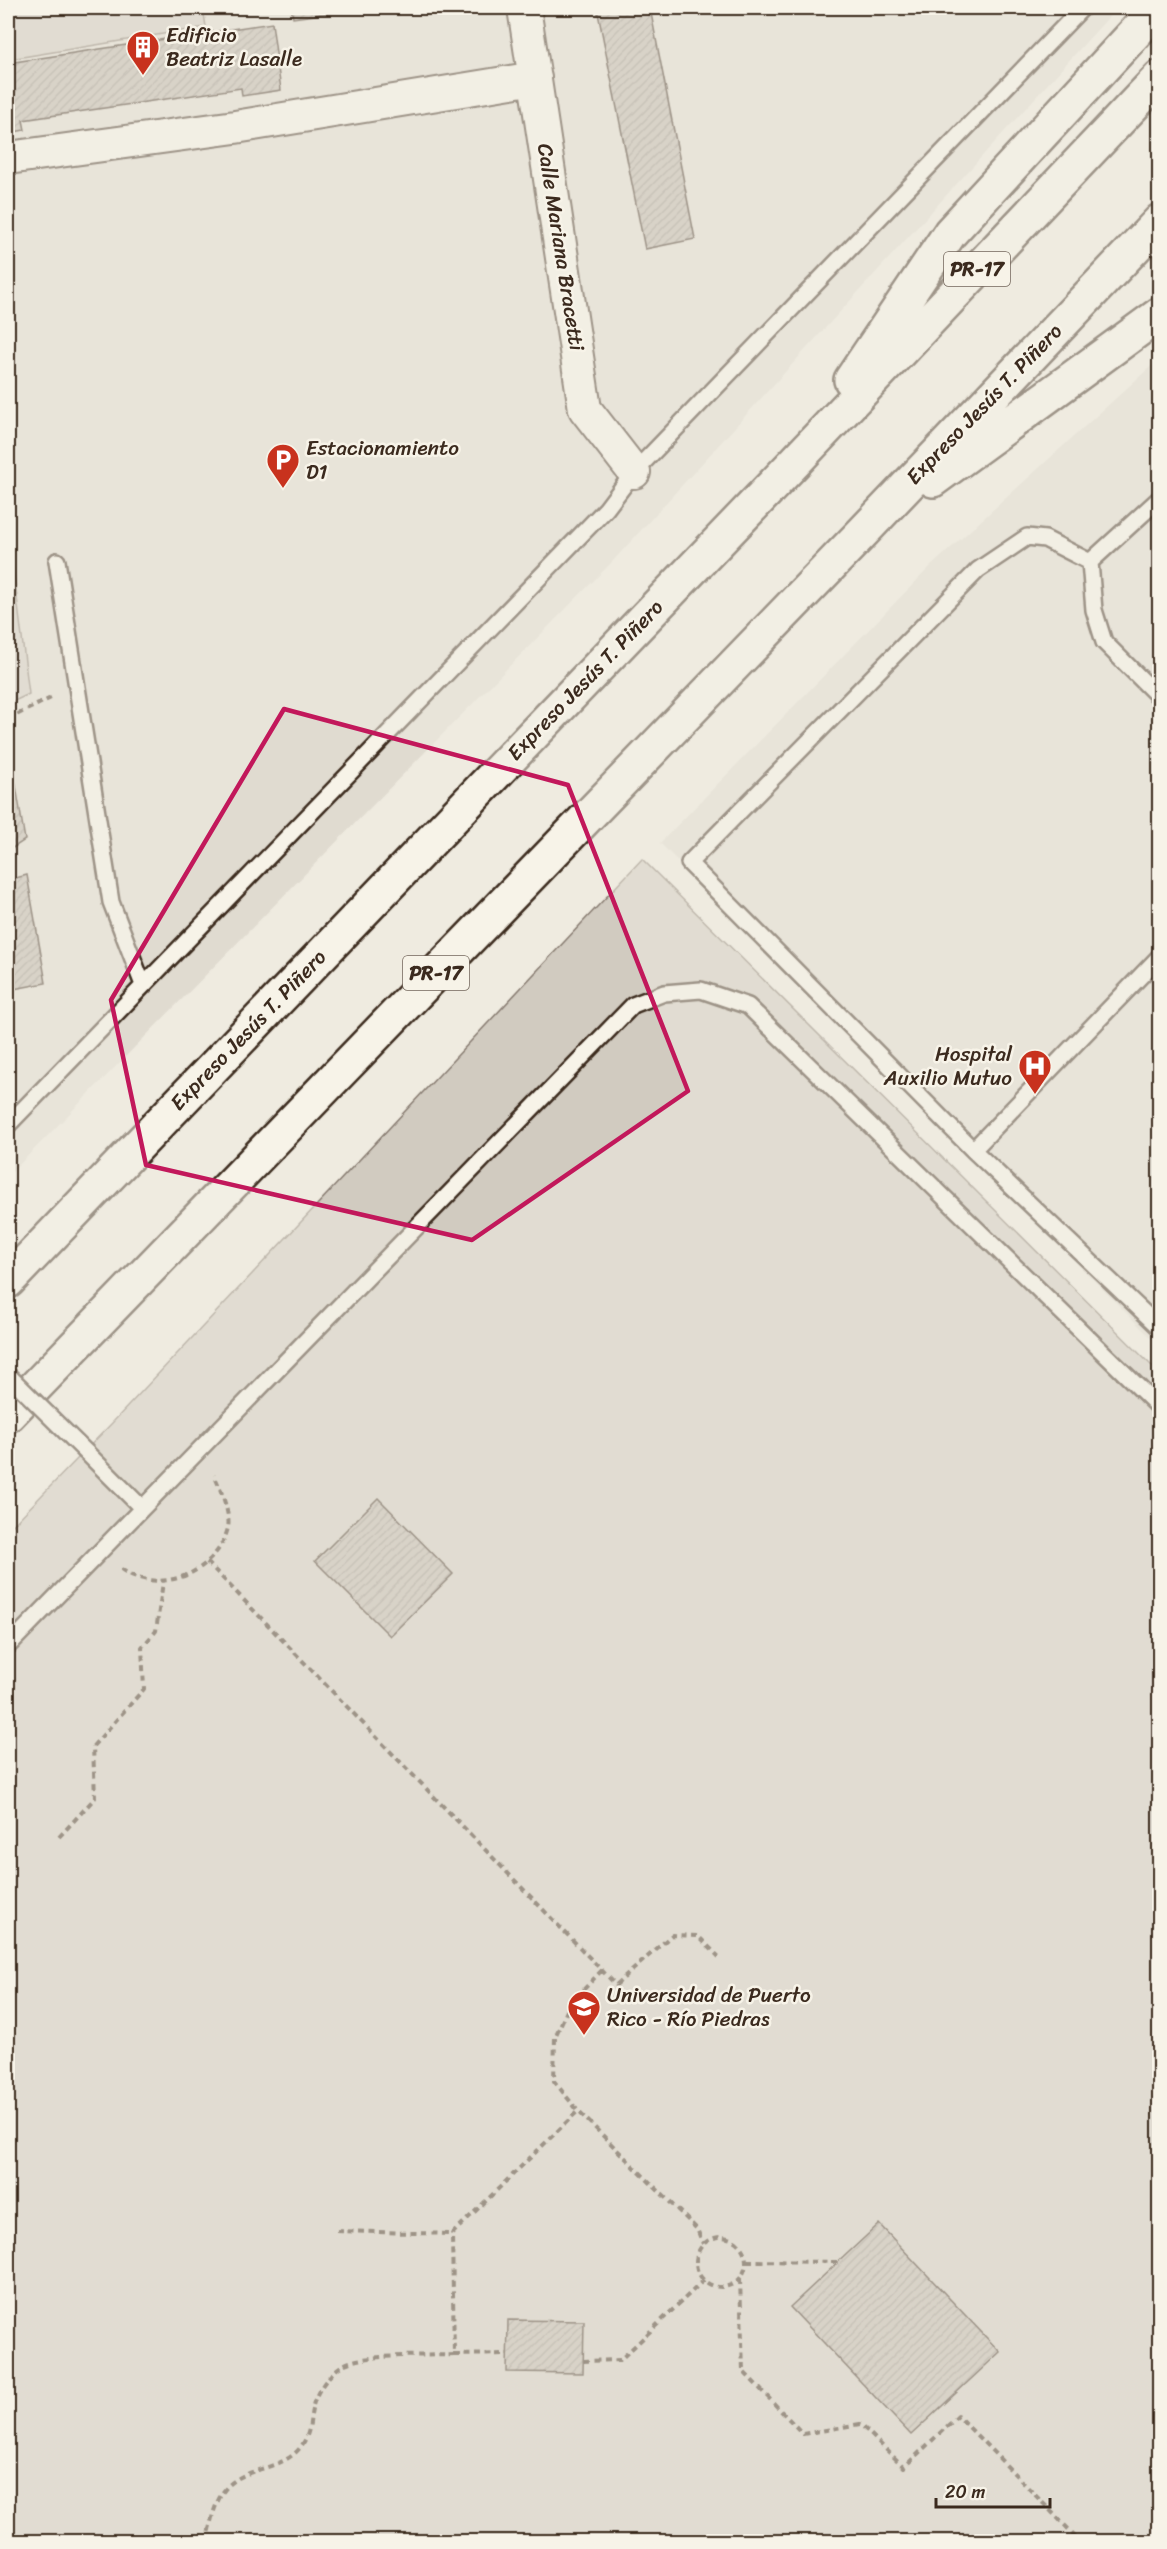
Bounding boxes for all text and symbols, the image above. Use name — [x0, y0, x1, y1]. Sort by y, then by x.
place label: Edificio Beatriz Lasalle — [166, 16, 302, 78]
building icon: Edificio Beatriz Lasalle — [125, 29, 161, 76]
street label: Calle Mariana Bracetti — [526, 141, 596, 355]
road number: PR-17 — [944, 252, 1010, 286]
street label: Expreso Jesús T. Piñero — [896, 314, 1072, 494]
place label: Estacionamiento D1 — [306, 429, 459, 491]
parking icon: Estacionamiento D1 — [265, 442, 301, 489]
street label: Expreso Jesús T. Piñero — [497, 590, 673, 770]
street label: Expreso Jesús T. Piñero — [160, 940, 336, 1120]
road number: PR-17 — [403, 956, 469, 990]
place label: Hospital Auxilio Mutuo — [883, 1035, 1013, 1097]
hospital icon: Hospital Auxilio Mutuo — [1017, 1048, 1053, 1095]
place label: Universidad de Puerto Rico - Río Piedras — [607, 1976, 811, 2038]
school or university icon: Universidad de Puerto Rico - Río Piedras — [566, 1989, 602, 2036]
scale bar — [936, 2471, 1050, 2509]
text: 20 m — [945, 2476, 985, 2508]

